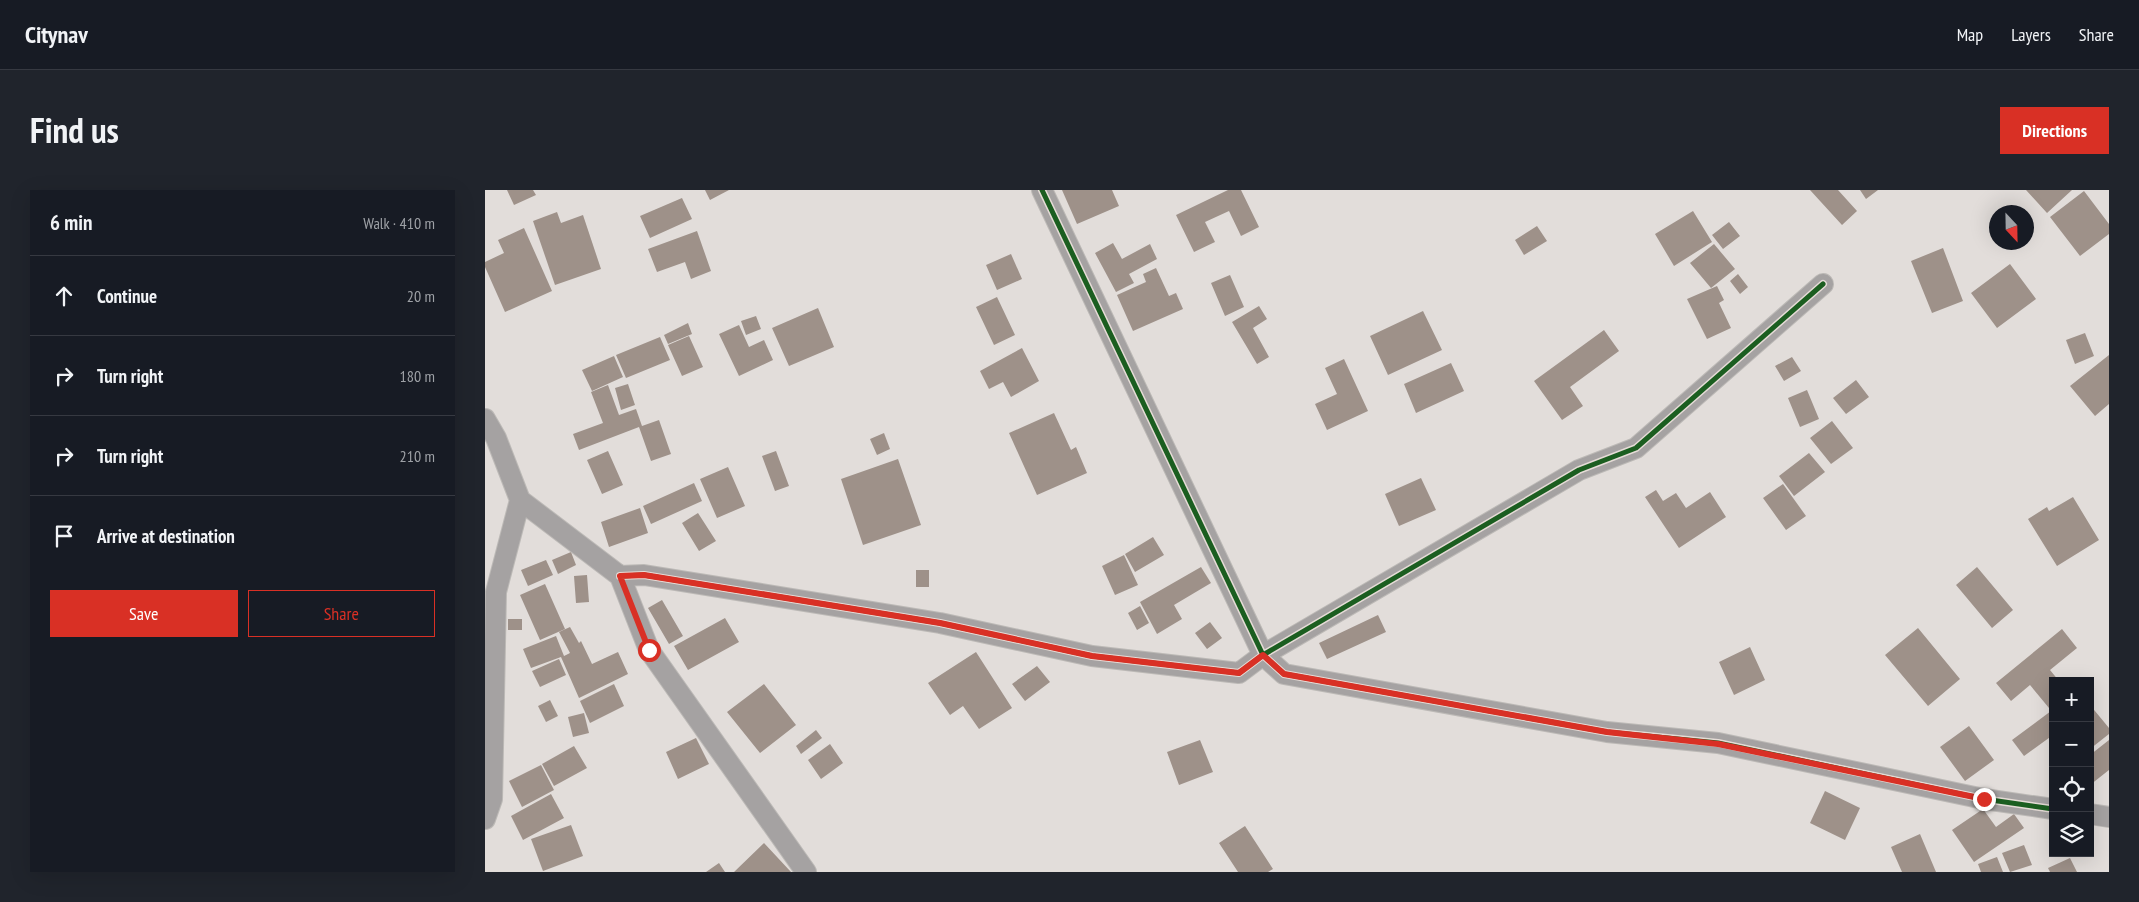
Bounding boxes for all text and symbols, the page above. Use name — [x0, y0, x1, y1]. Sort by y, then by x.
text: Citynav — [25, 19, 88, 50]
text: Map — [1957, 23, 1983, 46]
text: Layers — [2011, 23, 2051, 46]
text: Share — [2079, 23, 2114, 46]
text: Find us — [30, 107, 119, 153]
button: Directions — [2000, 107, 2109, 154]
north arrow — [1989, 205, 2034, 250]
text: 6 min — [50, 209, 92, 236]
text: Walk · 410 m — [363, 213, 435, 233]
icon: ahead — [50, 282, 78, 310]
text: Continue — [97, 284, 157, 308]
text: 20 m — [407, 286, 435, 306]
icon: right — [50, 362, 78, 390]
text: Turn right — [97, 364, 163, 388]
text: 180 m — [400, 366, 435, 386]
icon: right — [50, 442, 78, 470]
text: Turn right — [97, 444, 163, 468]
text: 210 m — [400, 446, 435, 466]
icon: arrive — [50, 522, 78, 550]
text: Arrive at destination — [97, 524, 235, 548]
button: Save — [50, 590, 238, 637]
button: Share — [248, 590, 435, 637]
route start — [638, 639, 661, 662]
map controls — [2049, 677, 2094, 857]
button: + — [2049, 677, 2094, 722]
button: − — [2049, 722, 2094, 767]
button: locate — [2049, 767, 2094, 812]
route end — [1973, 788, 1996, 811]
button: layers — [2049, 812, 2094, 857]

